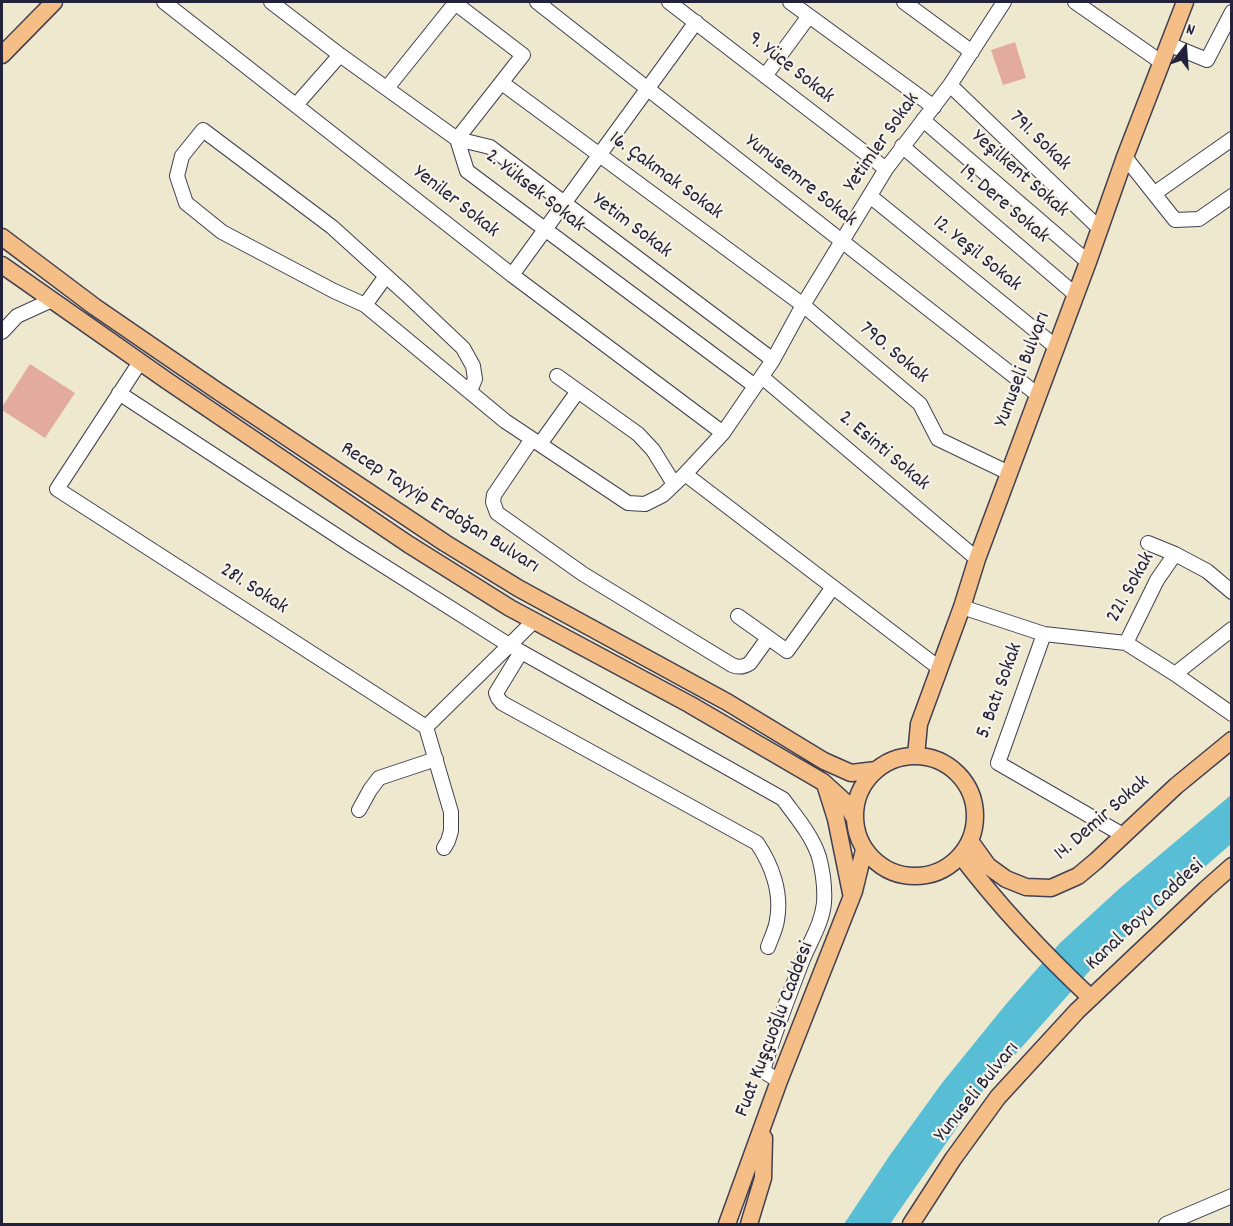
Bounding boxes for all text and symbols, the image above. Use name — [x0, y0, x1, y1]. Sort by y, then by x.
north arrow — [1155, 18, 1215, 78]
text: N — [1183, 18, 1198, 42]
street label: 9. Yüce Sokak — [742, 27, 838, 111]
street label: Yetimler Sokak — [840, 88, 926, 198]
street label: 791. Sokak — [1003, 106, 1075, 178]
street label: Yeşilkent Sokak — [965, 126, 1073, 224]
street label: 16. Çakmak Sokak — [603, 127, 727, 227]
street label: Yunusemre Sokak — [739, 130, 861, 234]
street label: 2. Yüksek Sokak — [479, 145, 589, 239]
street label: 19. Dere Sokak — [953, 160, 1053, 250]
street label: Yeniler Sokak — [407, 161, 503, 245]
street label: Yetim Sokak — [586, 189, 676, 265]
street label: 12. Yeşil Sokak — [926, 211, 1026, 299]
street label: Yunuseli Bulvarı — [990, 309, 1058, 431]
street label: 790. Sokak — [853, 318, 933, 390]
street label: 2. Esinti Sokak — [832, 407, 934, 497]
street label: Recep Tayyip Erdoğan Bulvarı — [335, 437, 543, 581]
street label: 221. Sokak — [1102, 548, 1162, 628]
street label: 281. Sokak — [214, 559, 292, 621]
street label: 5. Batı Sokak — [972, 640, 1030, 742]
street label: 14. Demir Sokak — [1050, 771, 1156, 867]
street label: Kanal Boyu Caddesi — [1082, 855, 1210, 977]
street label: Fuat Kuşçuoğlu Caddesi — [731, 939, 821, 1121]
street label: Yunuseli Bulvarı — [930, 1038, 1026, 1148]

